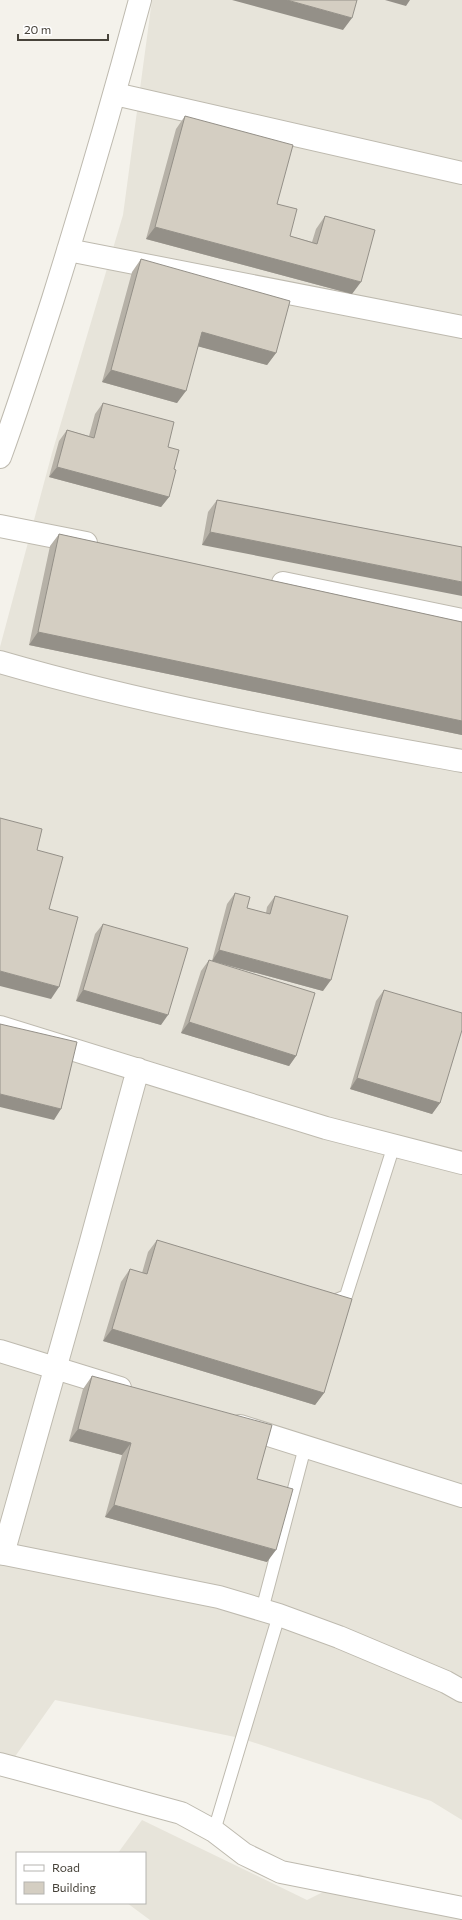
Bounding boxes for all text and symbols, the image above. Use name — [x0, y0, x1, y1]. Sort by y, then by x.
scale bar — [18, 16, 108, 42]
text: 20 m — [24, 22, 51, 36]
legend — [16, 1852, 146, 1904]
text: Road — [52, 1860, 80, 1874]
text: Building — [52, 1880, 96, 1894]

